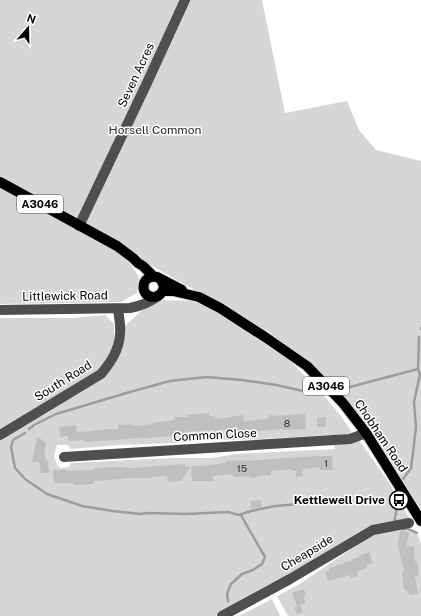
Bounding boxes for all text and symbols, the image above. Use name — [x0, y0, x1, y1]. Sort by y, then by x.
north arrow — [8, 8, 48, 48]
text: N — [25, 11, 38, 26]
street label: Seven Acres — [115, 41, 157, 109]
park label: Horsell Common — [109, 123, 202, 137]
road number: A3046 — [17, 195, 63, 213]
street label: Littlewick Road — [22, 288, 108, 304]
street label: South Road — [32, 358, 94, 404]
road number: A3046 — [303, 377, 349, 395]
street label: Chobham Road — [352, 397, 410, 475]
house number: 8 — [284, 417, 290, 429]
street label: Common Close — [173, 426, 257, 444]
house number: 1 — [324, 457, 328, 469]
house number: 15 — [237, 462, 247, 474]
bus stop icon: Kettlewell Drive — [388, 489, 410, 511]
place label: Kettlewell Drive — [294, 493, 385, 507]
street label: Cheapside — [278, 532, 336, 574]

